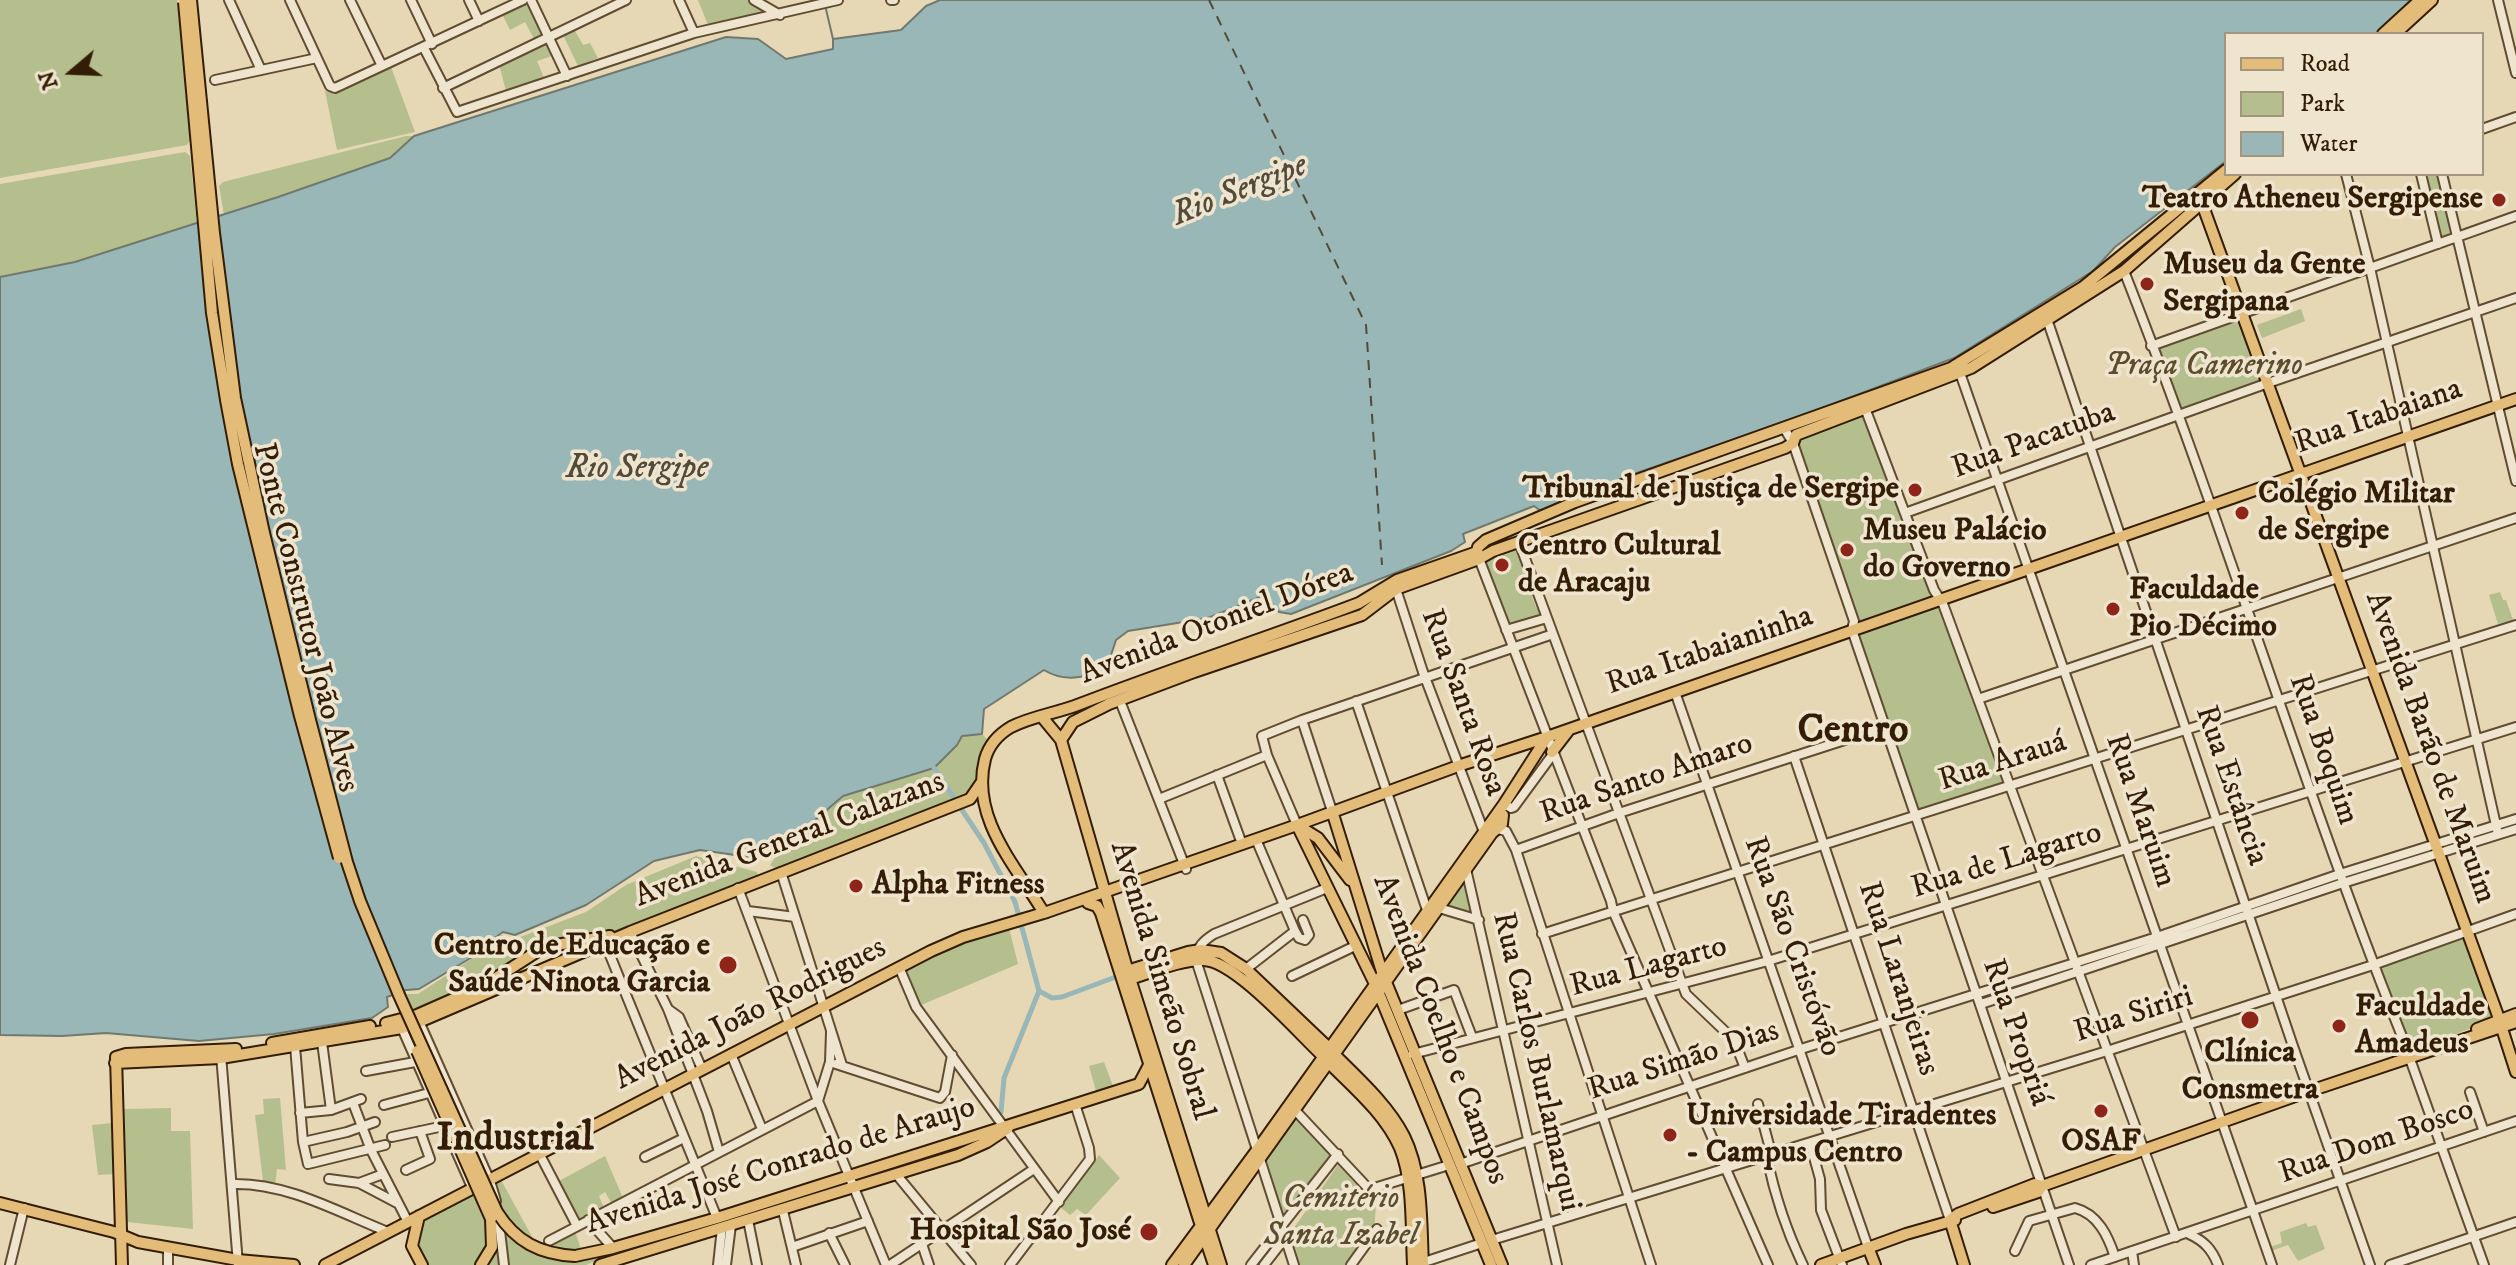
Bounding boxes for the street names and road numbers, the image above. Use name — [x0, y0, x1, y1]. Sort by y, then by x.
street label: Rua Itabaiana — [2290, 371, 2468, 465]
street label: Rua Pacatuba — [1947, 395, 2121, 489]
street label: Ponte Construtor João Alves — [242, 440, 366, 796]
street label: Avenida Otoniel Dórea — [1075, 555, 1359, 695]
street label: Avenida Barão de Maruim — [2355, 587, 2503, 909]
street label: Rua Itabaianinha — [1602, 599, 1818, 705]
street label: Rua Santa Rosa — [1410, 604, 1514, 802]
street label: Rua Boquim — [2278, 670, 2366, 830]
street label: Rua Estância — [2185, 701, 2275, 871]
street label: Rua Arauá — [1934, 724, 2072, 802]
street label: Rua Santo Amaro — [1536, 726, 1758, 834]
street label: Rua Maruim — [2095, 729, 2183, 893]
street label: Avenida General Calazans — [630, 764, 950, 918]
street label: Rua de Lagarto — [1907, 815, 2107, 909]
street label: Rua São Cristóvão — [1733, 832, 1849, 1062]
street label: Avenida Simeão Sobral — [1099, 837, 1221, 1125]
street label: Avenida Coelho e Campos — [1362, 870, 1516, 1190]
street label: Rua Laranjeiras — [1848, 877, 1946, 1081]
street label: Rua Carlos Burlamarqui — [1482, 909, 1588, 1215]
street label: Rua Lagarto — [1566, 929, 1732, 1007]
street label: Avenida João Rodrigues — [609, 930, 893, 1100]
street label: Rua Propriá — [1972, 954, 2058, 1112]
street label: Rua Siriri — [2070, 979, 2198, 1053]
street label: Rua Simão Dias — [1584, 1013, 1784, 1111]
street label: Avenida José Conrado de Araujo — [582, 1089, 980, 1245]
street label: Rua Dom Bosco — [2275, 1092, 2479, 1194]

